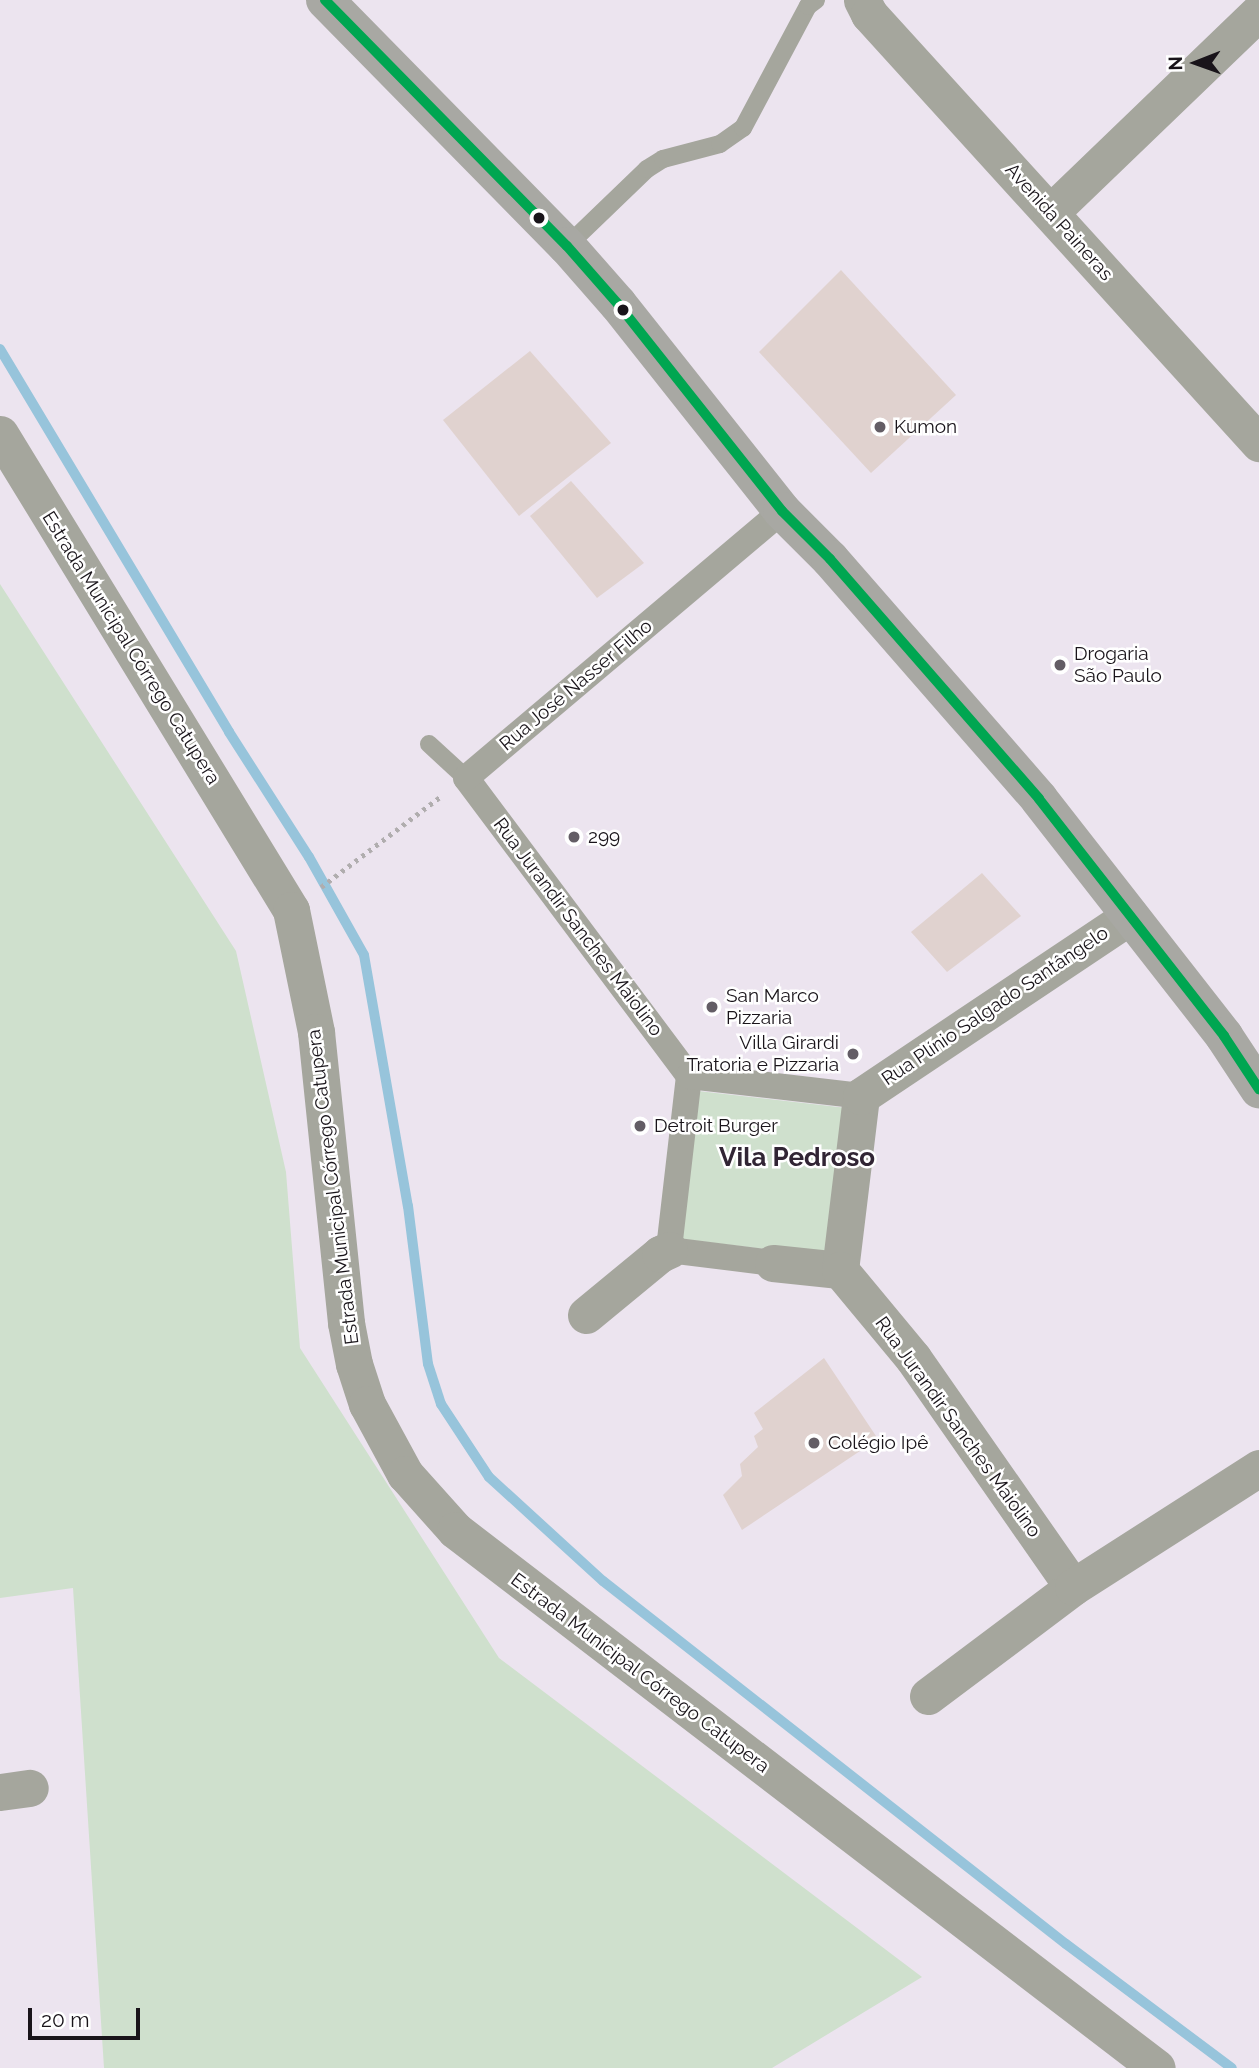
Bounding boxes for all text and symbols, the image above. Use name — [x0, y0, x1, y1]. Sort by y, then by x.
north arrow — [1161, 28, 1231, 98]
text: N — [1164, 56, 1186, 71]
street label: Avenida Paineras — [1000, 159, 1118, 285]
unlabelled marker — [532, 211, 546, 225]
unlabelled marker — [616, 303, 630, 317]
place label: Kumon — [894, 416, 957, 438]
marker: Kumon — [872, 419, 888, 435]
street label: Estrada Municipal Córrego Catupera — [37, 507, 225, 789]
street label: Rua José Nasser Filho — [495, 614, 657, 756]
place label: Drogaria São Paulo — [1074, 643, 1162, 687]
marker: Drogaria São Paulo — [1052, 657, 1068, 673]
street label: Rua Jurandir Sanches Maiolino — [488, 813, 668, 1041]
place label: 299 — [588, 826, 620, 848]
marker: 299 — [566, 829, 582, 845]
street label: Rua Plínio Salgado Santângelo — [877, 922, 1113, 1090]
place label: San Marco Pizzaria — [726, 985, 819, 1029]
marker: San Marco Pizzaria — [704, 999, 720, 1015]
street label: Estrada Municipal Córrego Catupera — [302, 1028, 364, 1346]
place label: Villa Girardi Tratoria e Pizzaria — [687, 1032, 839, 1076]
marker: Villa Girardi Tratoria e Pizzaria — [845, 1046, 861, 1062]
place label: Detroit Burger — [654, 1115, 778, 1137]
marker: Detroit Burger — [632, 1118, 648, 1134]
district label: Vila Pedroso — [719, 1142, 875, 1174]
street label: Rua Jurandir Sanches Maiolino — [870, 1312, 1046, 1542]
place label: Colégio Ipê — [828, 1432, 928, 1454]
marker: Colégio Ipê — [806, 1435, 822, 1451]
street label: Estrada Municipal Córrego Catupera — [506, 1568, 774, 1778]
scale bar — [32, 1994, 144, 2038]
text: 20 m — [41, 2007, 89, 2032]

